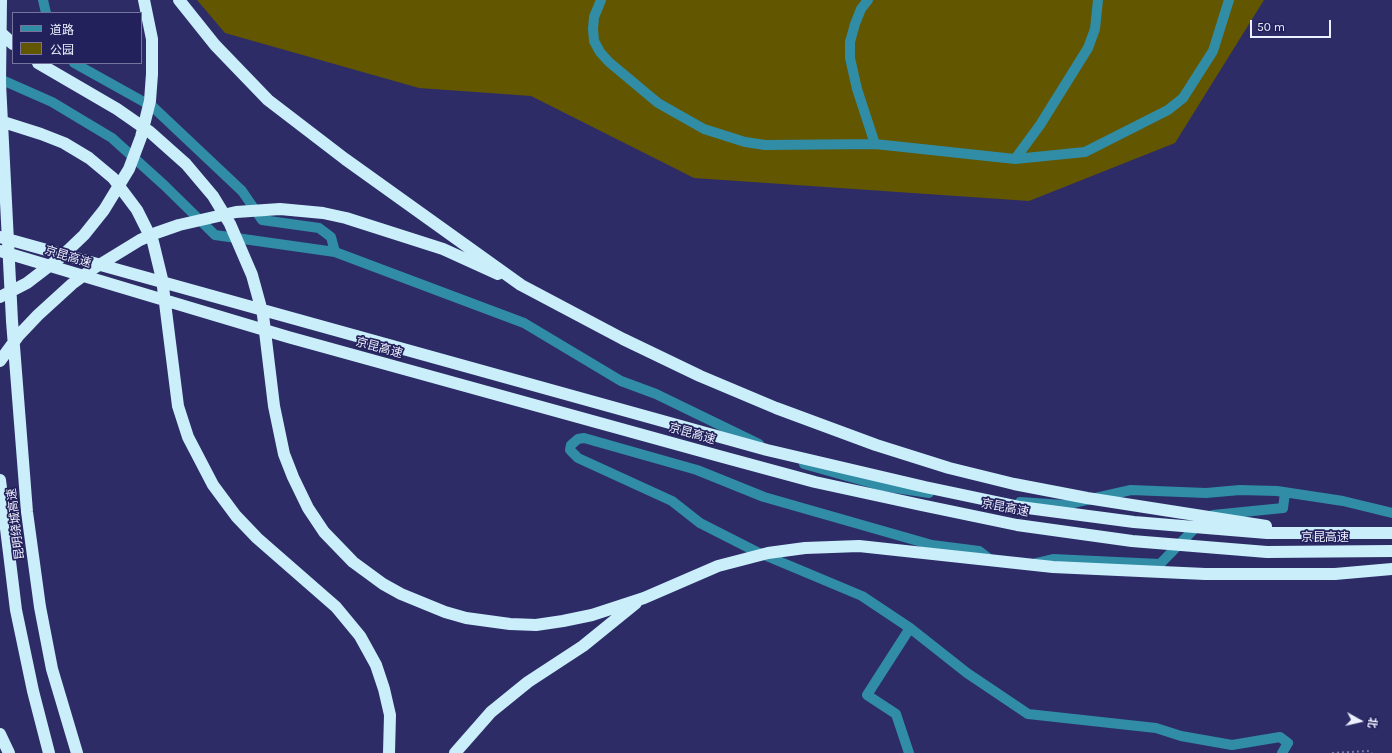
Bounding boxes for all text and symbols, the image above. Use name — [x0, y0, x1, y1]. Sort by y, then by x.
legend — [12, 12, 142, 64]
scale bar — [1252, 12, 1333, 38]
text: 50 m — [1257, 20, 1285, 34]
text: 道路 — [50, 23, 74, 37]
text: 公园 — [50, 43, 74, 57]
street label: 京昆高速 — [43, 243, 93, 271]
street label: 京昆高速 — [354, 335, 404, 361]
street label: 京昆高速 — [667, 420, 717, 448]
street label: 昆明绕城高速 — [4, 487, 28, 561]
street label: 京昆高速 — [980, 496, 1030, 520]
street label: 京昆高速 — [1301, 531, 1349, 545]
north arrow — [1340, 701, 1380, 741]
text: 北 — [1365, 716, 1380, 729]

